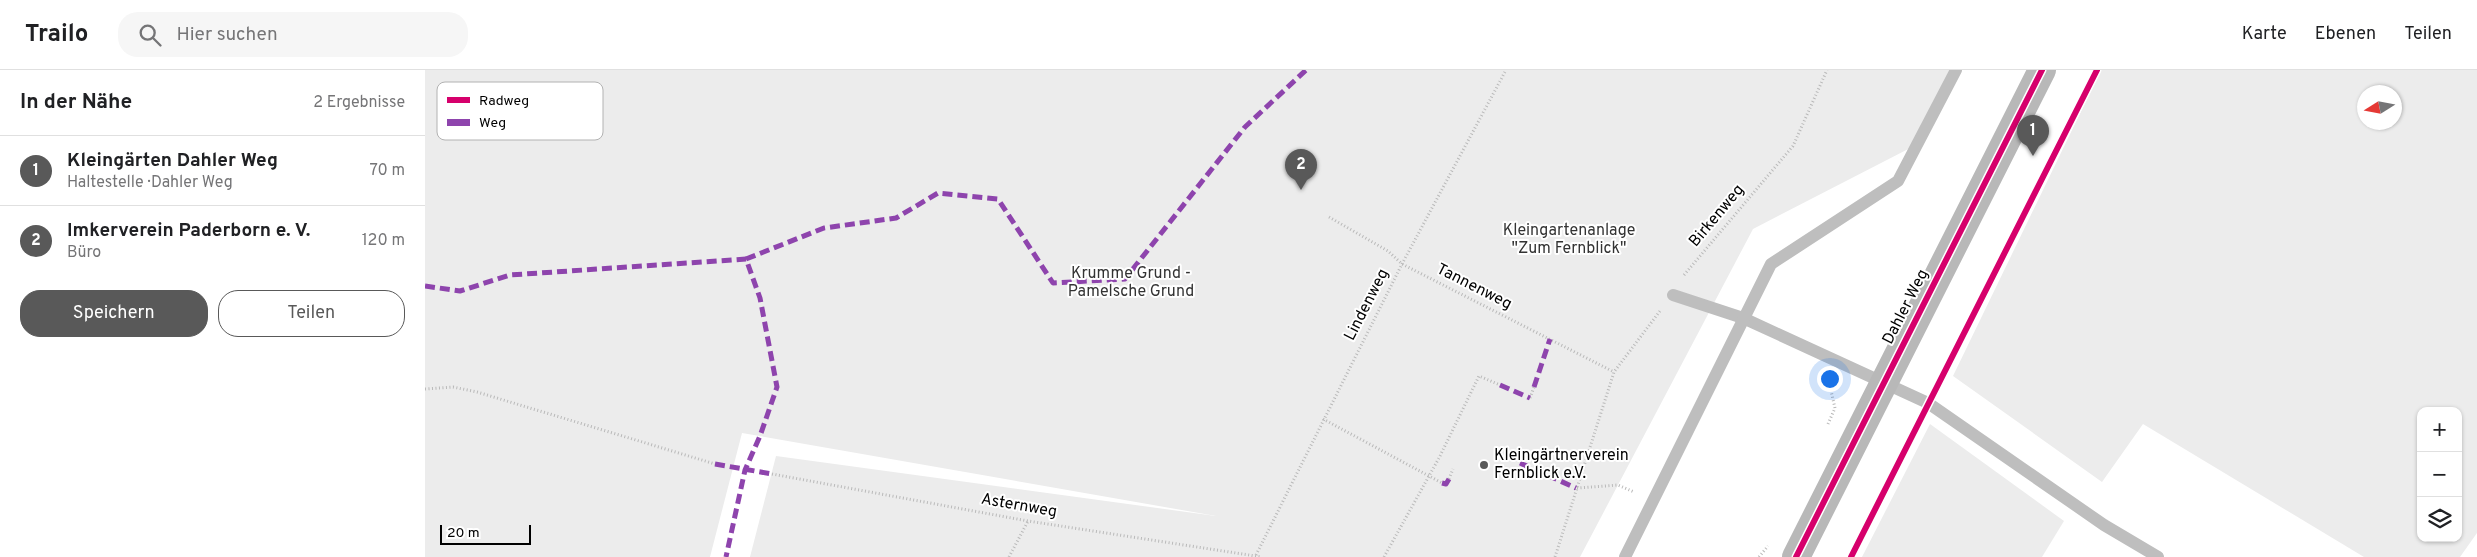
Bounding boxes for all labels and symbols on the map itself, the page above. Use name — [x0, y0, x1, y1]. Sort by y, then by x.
legend — [437, 82, 603, 140]
north arrow — [2357, 85, 2402, 130]
text: Radweg — [479, 93, 529, 110]
text: Weg — [479, 115, 506, 132]
pin: 1 — [2017, 115, 2049, 156]
pin: 2 — [1285, 149, 1317, 190]
street label: Birkenweg — [1685, 181, 1749, 251]
park label: Kleingartenanlage "Zum Fernblick" — [1503, 221, 1635, 259]
street label: Tannenweg — [1433, 259, 1515, 315]
park label: Krumme Grund - Pamelsche Grund — [1068, 264, 1194, 302]
street label: Lindenweg — [1340, 266, 1394, 344]
street label: Dahler Weg — [1879, 266, 1933, 348]
your location — [1817, 366, 1843, 392]
place label: Kleingärtnerverein Fernblick e.V. — [1494, 446, 1629, 484]
marker: Kleingärtnerverein Fernblick e.V. — [1478, 459, 1490, 471]
street label: Asternweg — [979, 489, 1059, 523]
scale bar — [440, 522, 531, 545]

